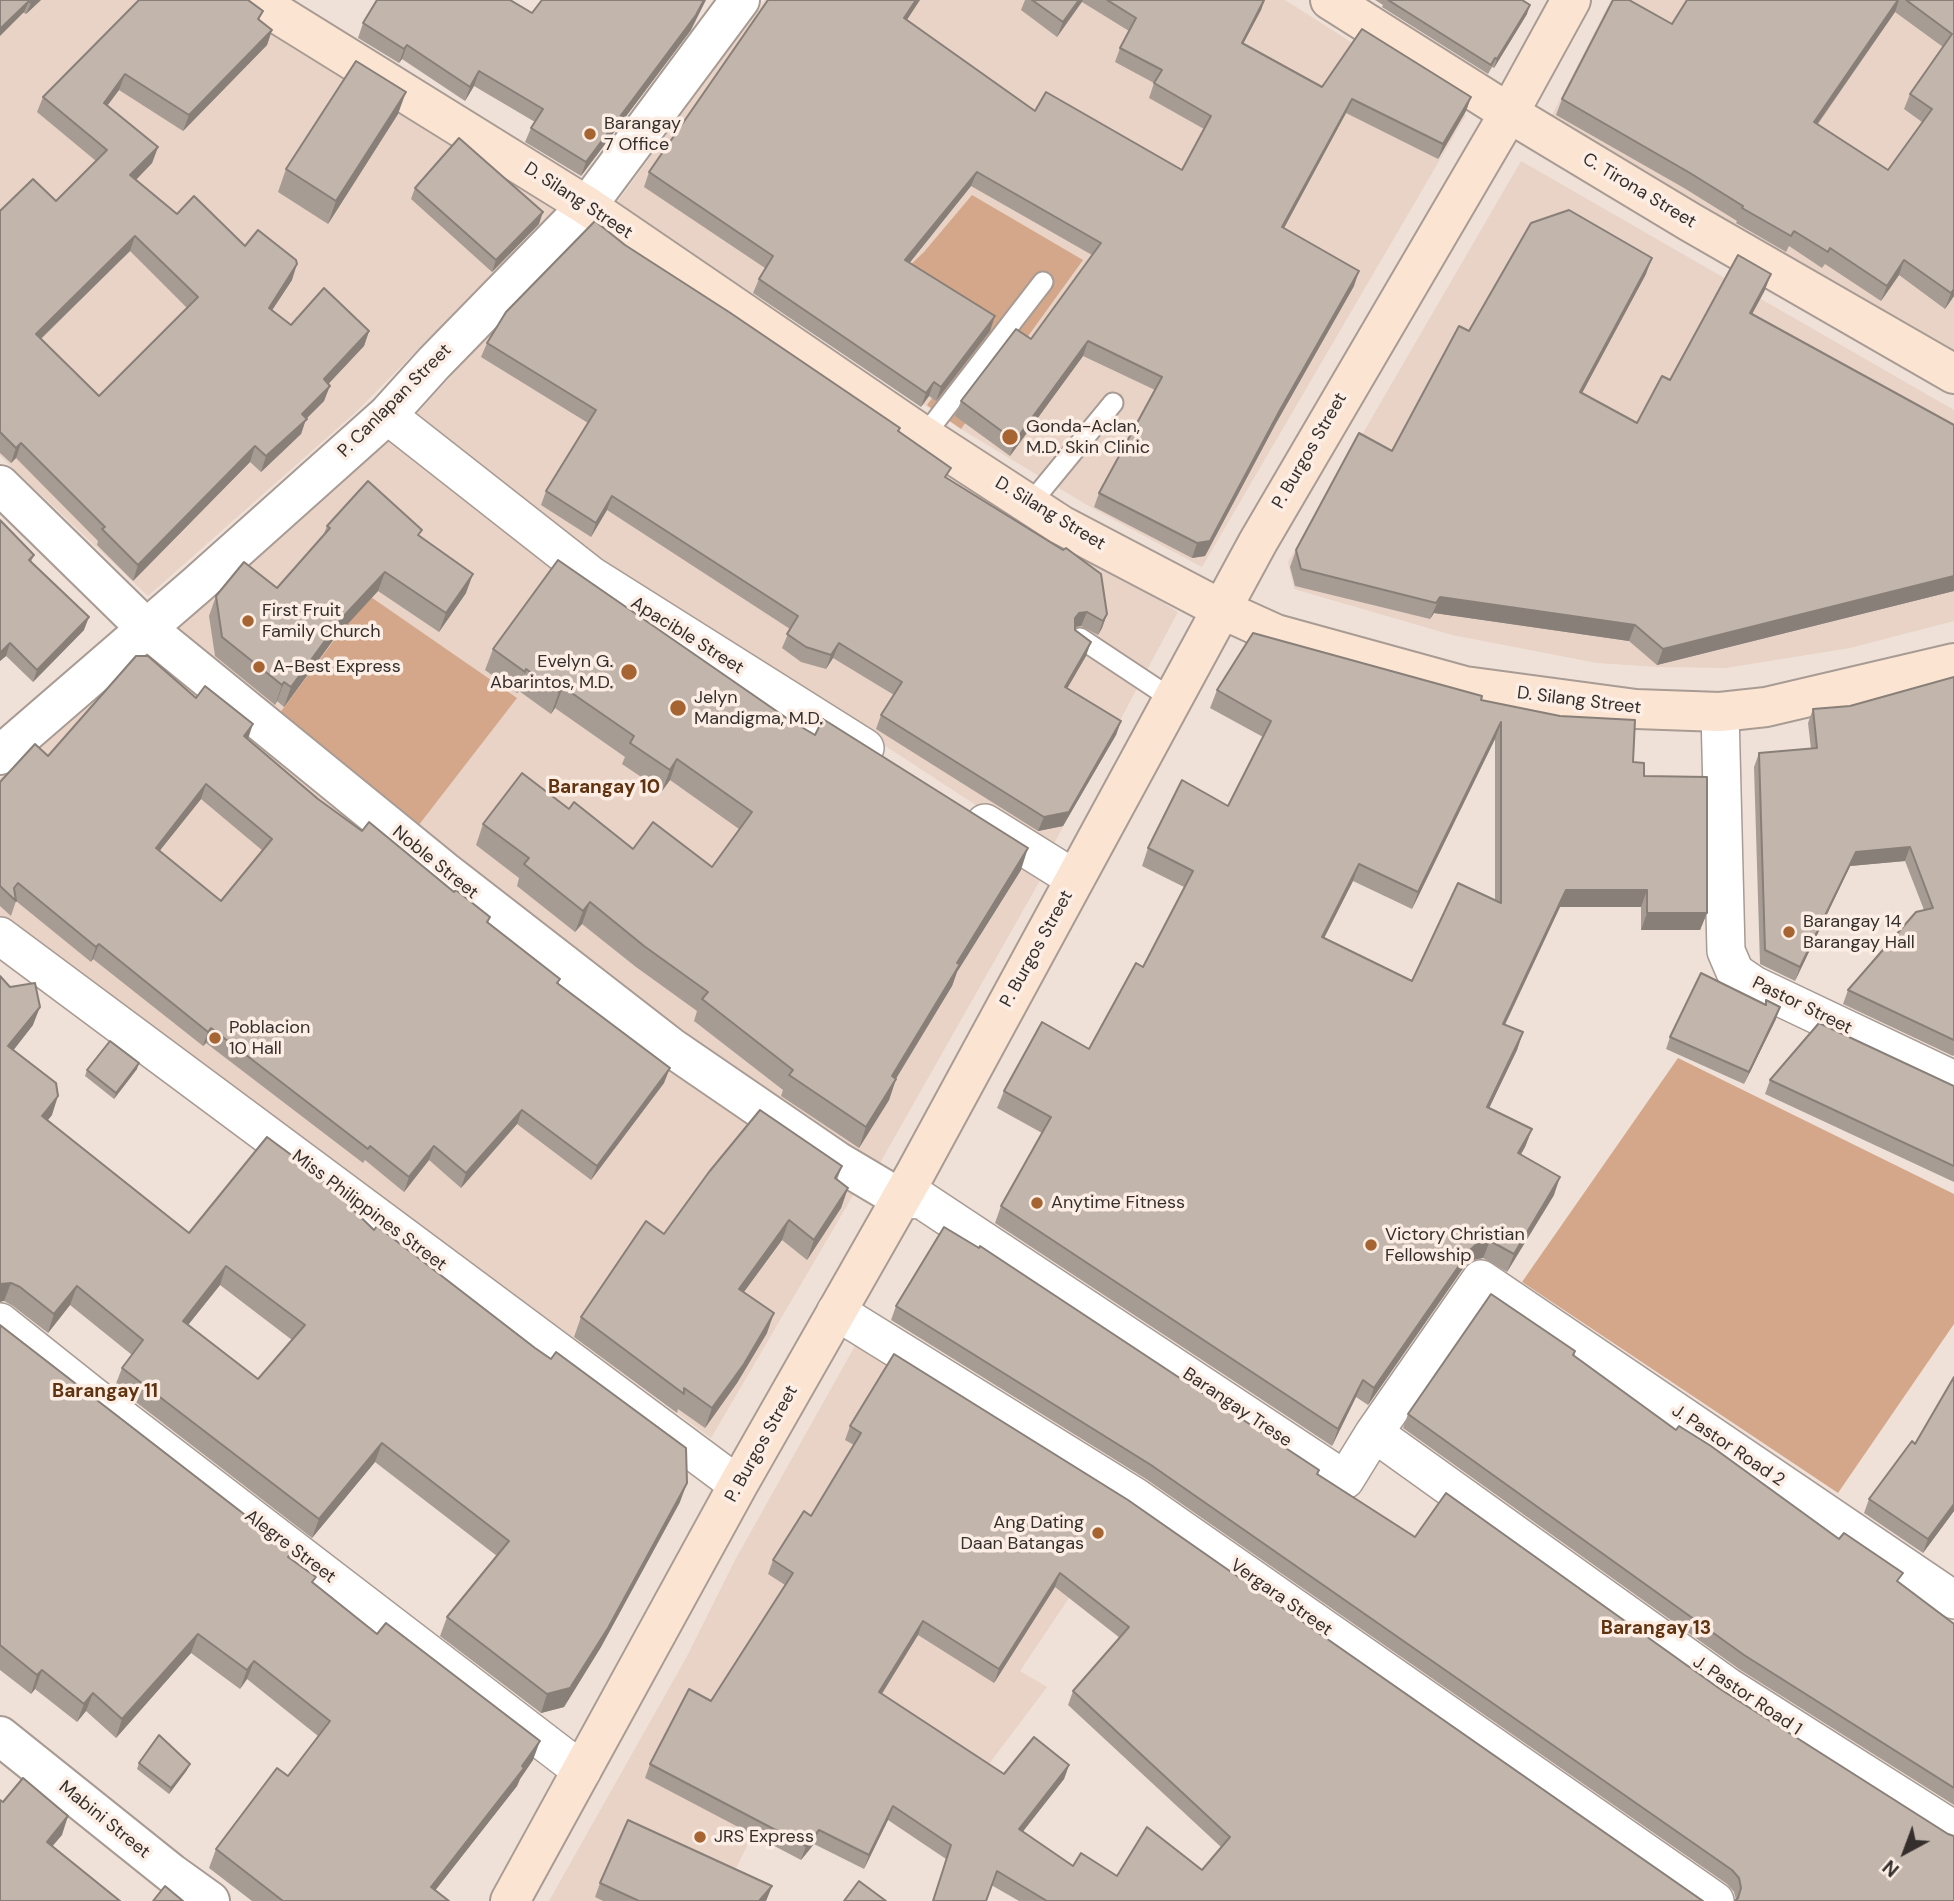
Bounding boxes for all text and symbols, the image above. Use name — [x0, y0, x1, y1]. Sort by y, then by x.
place label: Barangay 7 Office — [604, 113, 681, 156]
marker: Barangay 7 Office — [582, 126, 598, 142]
street label: C. Tirona Street — [1578, 149, 1700, 233]
street label: D. Silang Street — [520, 158, 636, 244]
street label: P. Canlapan Street — [334, 340, 456, 462]
street label: P. Burgos Street — [1268, 389, 1352, 513]
place label: Gonda-Aclan, M.D. Skin Clinic — [1026, 416, 1150, 458]
marker: Gonda-Aclan, M.D. Skin Clinic — [1000, 427, 1020, 447]
street label: D. Silang Street — [991, 473, 1109, 555]
street label: Apacible Street — [627, 593, 747, 679]
place label: First Fruit Family Church — [262, 600, 381, 642]
marker: First Fruit Family Church — [240, 613, 256, 629]
place label: Evelyn G. Abarintos, M.D. — [490, 651, 613, 694]
place label: A-Best Express — [273, 656, 401, 678]
marker: A-Best Express — [251, 659, 267, 675]
marker: Evelyn G. Abarintos, M.D. — [619, 662, 639, 682]
street label: D. Silang Street — [1516, 683, 1642, 719]
place label: Jelyn Mandigma, M.D. — [694, 687, 823, 730]
marker: Jelyn Mandigma, M.D. — [668, 698, 688, 718]
district label: Barangay 10 — [548, 777, 660, 799]
street label: Noble Street — [388, 822, 482, 904]
street label: P. Burgos Street — [996, 887, 1078, 1011]
place label: Barangay 14 Barangay Hall — [1803, 911, 1915, 954]
marker: Barangay 14 Barangay Hall — [1781, 924, 1797, 940]
street label: Pastor Street — [1749, 973, 1855, 1039]
place label: Poblacion 10 Hall — [229, 1017, 310, 1060]
marker: Poblacion 10 Hall — [207, 1030, 223, 1046]
street label: Miss Philippines Street — [287, 1146, 451, 1276]
place label: Anytime Fitness — [1051, 1192, 1185, 1214]
marker: Anytime Fitness — [1029, 1195, 1045, 1211]
place label: Victory Christian Fellowship — [1385, 1224, 1525, 1266]
marker: Victory Christian Fellowship — [1363, 1237, 1379, 1253]
street label: Barangay Trese — [1178, 1364, 1296, 1452]
district label: Barangay 11 — [52, 1381, 158, 1403]
street label: P. Burgos Street — [721, 1382, 803, 1506]
street label: J. Pastor Road 2 — [1667, 1400, 1789, 1492]
street label: Alegre Street — [240, 1506, 340, 1588]
place label: Ang Dating Daan Batangas — [960, 1512, 1084, 1554]
marker: Ang Dating Daan Batangas — [1090, 1525, 1106, 1541]
street label: Vergara Street — [1226, 1555, 1336, 1641]
district label: Barangay 13 — [1601, 1618, 1711, 1640]
street label: J. Pastor Road 1 — [1688, 1652, 1806, 1740]
street label: Mabini Street — [54, 1777, 154, 1863]
north arrow — [1870, 1817, 1940, 1887]
place label: JRS Express — [714, 1826, 814, 1848]
marker: JRS Express — [692, 1829, 708, 1845]
text: N — [1877, 1854, 1904, 1882]

